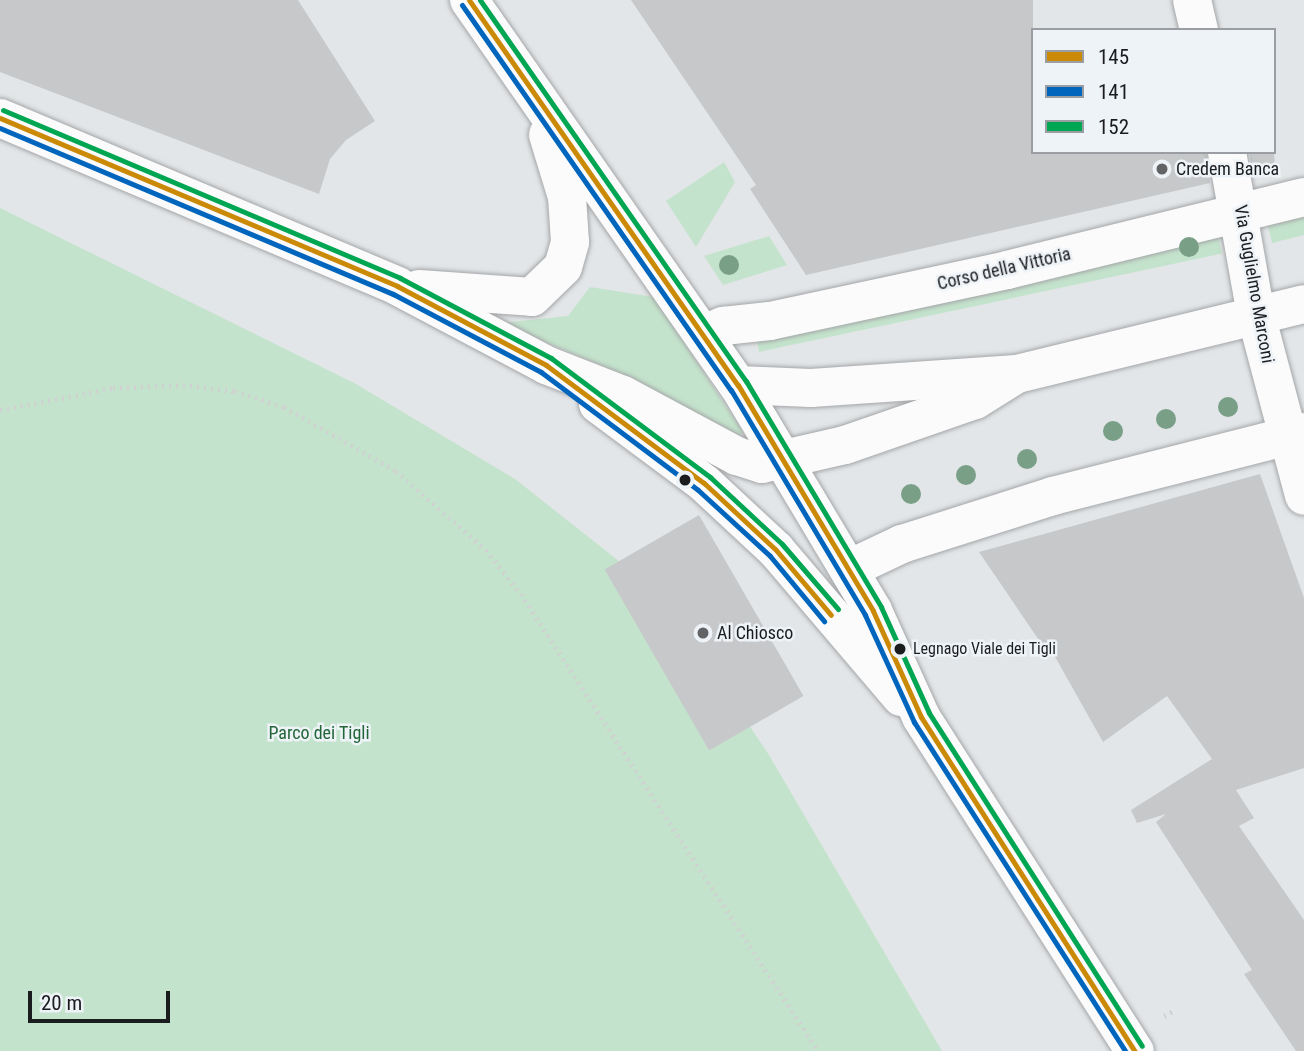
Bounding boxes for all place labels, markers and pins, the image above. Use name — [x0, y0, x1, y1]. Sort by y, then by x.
place label: Credem Banca — [1176, 158, 1279, 180]
marker: Credem Banca — [1154, 161, 1170, 177]
unlabelled marker — [678, 473, 692, 487]
place label: Al Chiosco — [717, 622, 793, 644]
marker: Al Chiosco — [695, 625, 711, 641]
place label: Legnago Viale dei Tigli — [913, 639, 1056, 659]
marker: Legnago Viale dei Tigli — [893, 642, 907, 656]

